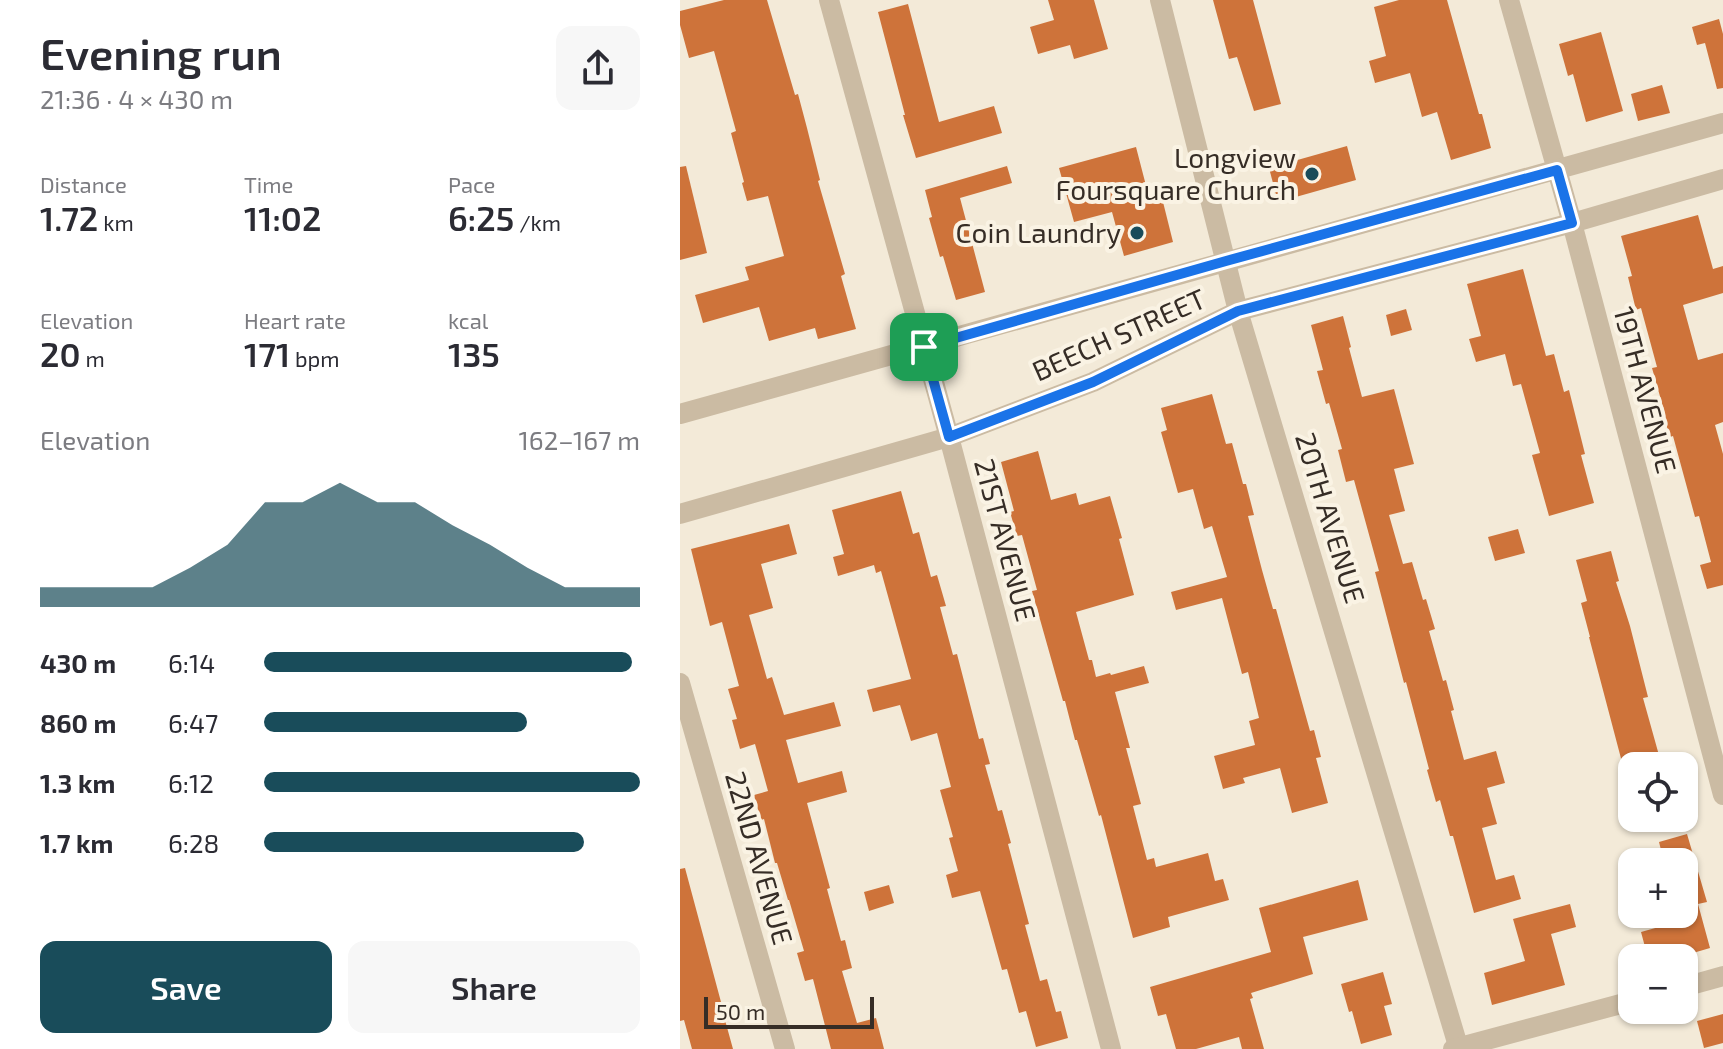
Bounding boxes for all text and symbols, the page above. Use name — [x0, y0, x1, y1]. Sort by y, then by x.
text: Evening run — [40, 26, 282, 79]
button: share — [556, 26, 640, 110]
text: 21:36 · 4 × 430 m — [40, 83, 233, 114]
place label: Longview Foursquare Church — [1056, 140, 1296, 206]
marker: Longview Foursquare Church — [1303, 165, 1321, 183]
text: Distance — [40, 171, 127, 197]
text: Time — [244, 171, 293, 197]
text: Pace — [448, 171, 495, 197]
text: 1.72 — [40, 197, 98, 238]
text: 11:02 — [244, 197, 321, 238]
text: 6:25 — [448, 197, 514, 238]
text: km — [98, 209, 134, 235]
text: /km — [514, 209, 561, 235]
place label: Coin Laundry — [956, 215, 1121, 249]
marker: Coin Laundry — [1128, 224, 1146, 242]
street label: BEECH STREET — [1027, 281, 1211, 388]
street label: 19TH AVENUE — [1607, 303, 1685, 477]
text: Elevation — [40, 307, 133, 333]
text: Heart rate — [244, 307, 346, 333]
text: kcal — [448, 307, 488, 333]
pin — [890, 313, 958, 381]
icon: arrive — [902, 325, 946, 369]
text: 20 — [40, 333, 81, 374]
text: 171 — [244, 333, 290, 374]
text: 135 — [448, 333, 500, 374]
text: m — [81, 345, 105, 371]
text: bpm — [290, 345, 340, 371]
text: Elevation — [40, 424, 150, 455]
text: 162–167 m — [519, 424, 640, 455]
street label: 20TH AVENUE — [1289, 428, 1373, 607]
street label: 21ST AVENUE — [968, 455, 1044, 625]
text: 430 m — [40, 647, 116, 678]
text: 6:14 — [168, 647, 215, 678]
text: 860 m — [40, 707, 116, 738]
text: 6:47 — [168, 707, 218, 738]
map controls — [1618, 752, 1698, 1024]
button: locate — [1618, 752, 1698, 832]
text: 1.3 km — [40, 767, 115, 798]
text: 6:12 — [168, 767, 214, 798]
street label: 22ND AVENUE — [719, 767, 801, 948]
text: 1.7 km — [40, 827, 114, 858]
text: 6:28 — [168, 827, 219, 858]
button: + — [1618, 848, 1698, 928]
button: Save — [40, 941, 332, 1033]
button: Share — [348, 941, 640, 1033]
button: − — [1618, 944, 1698, 1024]
scale bar — [704, 993, 874, 1029]
text: 50 m — [716, 998, 765, 1024]

